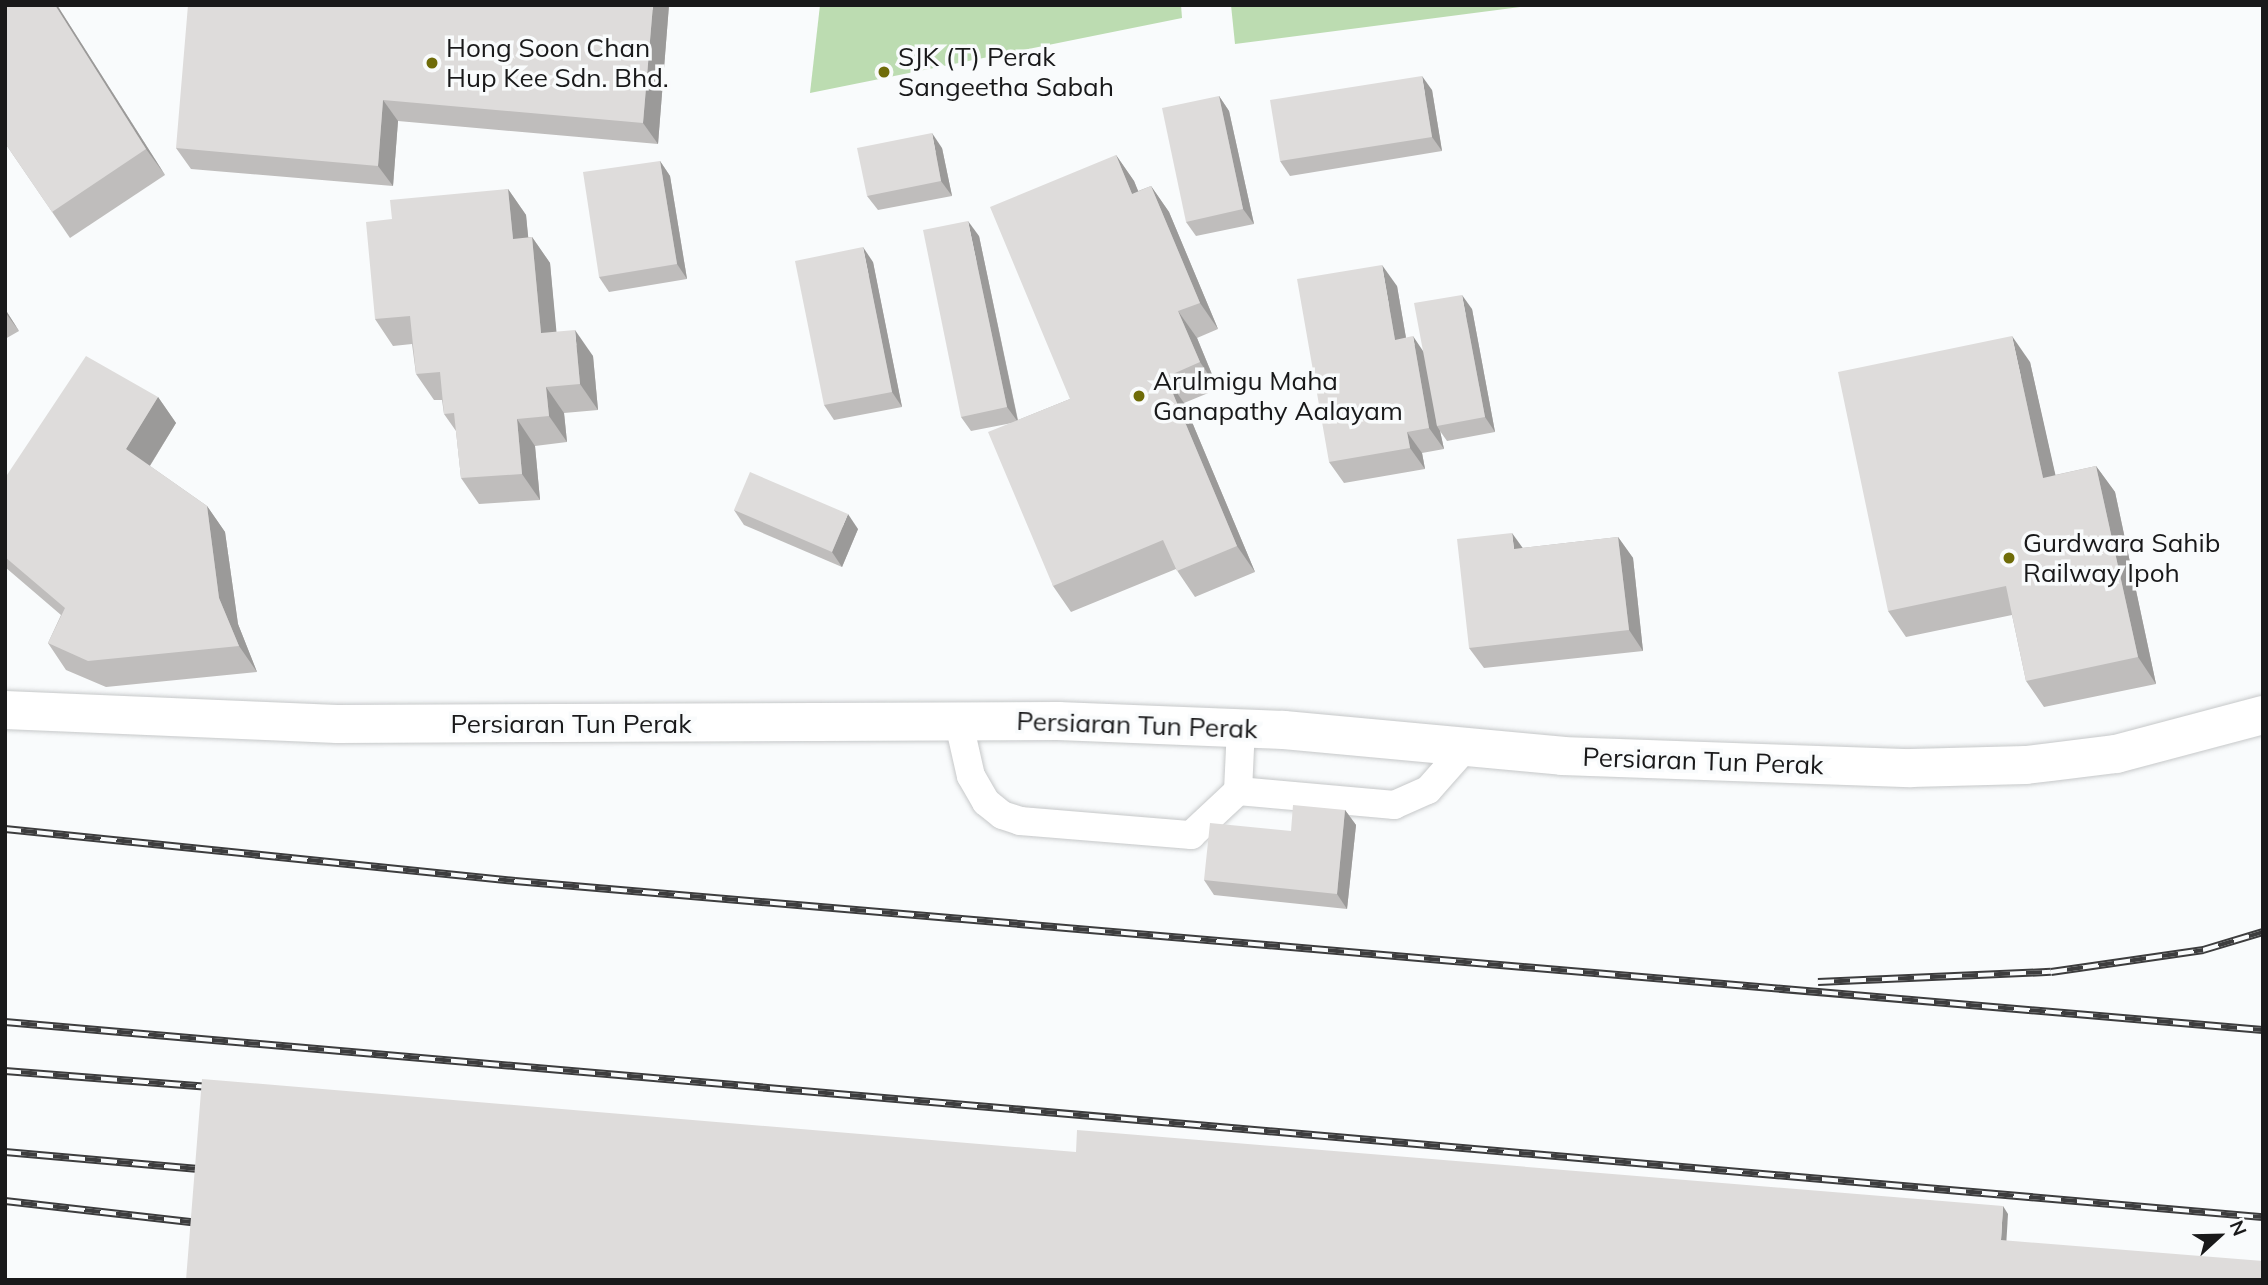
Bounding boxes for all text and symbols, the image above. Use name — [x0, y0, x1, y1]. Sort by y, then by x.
place label: Hong Soon Chan Hup Kee Sdn. Bhd. — [446, 32, 669, 94]
place label: SJK (T) Perak Sangeetha Sabah — [898, 41, 1114, 102]
marker: Hong Soon Chan Hup Kee Sdn. Bhd. — [424, 55, 440, 71]
marker: SJK (T) Perak Sangeetha Sabah — [876, 64, 892, 80]
place label: Arulmigu Maha Ganapathy Aalayam — [1153, 365, 1403, 426]
marker: Arulmigu Maha Ganapathy Aalayam — [1131, 388, 1147, 404]
place label: Gurdwara Sahib Railway Ipoh — [2023, 527, 2220, 588]
marker: Gurdwara Sahib Railway Ipoh — [2001, 550, 2017, 566]
street label: Persiaran Tun Perak — [1016, 705, 1258, 745]
street label: Persiaran Tun Perak — [450, 708, 692, 740]
street label: Persiaran Tun Perak — [1582, 741, 1824, 781]
north arrow — [2184, 1201, 2254, 1271]
text: N — [2225, 1217, 2252, 1239]

